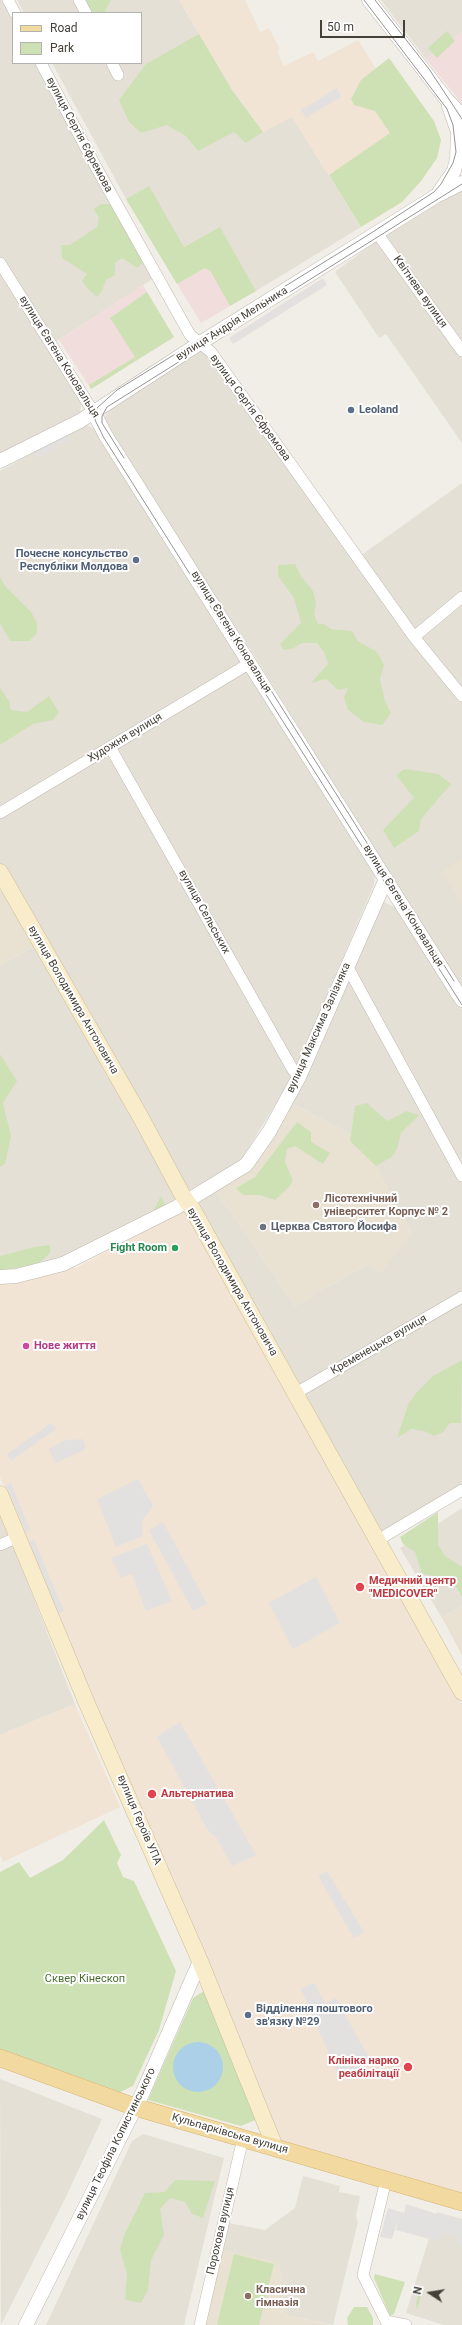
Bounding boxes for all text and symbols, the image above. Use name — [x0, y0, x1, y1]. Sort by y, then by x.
legend — [12, 12, 142, 64]
scale bar — [322, 12, 407, 38]
text: 50 m — [327, 20, 354, 34]
text: Road — [50, 21, 78, 35]
text: Park — [50, 41, 74, 55]
street label: вулиця Сергія Єфремова — [43, 75, 115, 195]
street label: Квітнева вулиця — [390, 253, 450, 331]
street label: вулиця Андрія Мельника — [174, 284, 290, 364]
street label: вулиця Євгена Коновальця — [16, 294, 102, 420]
street label: вулиця Сергія Єфремова — [207, 352, 293, 464]
place label: Leoland — [359, 403, 398, 417]
marker: Leoland — [346, 405, 356, 415]
place label: Почесне консульство Республіки Молдова — [16, 547, 128, 573]
marker: Почесне консульство Республіки Молдова — [131, 555, 141, 565]
street label: вулиця Євгена Коновальця — [188, 569, 274, 695]
street label: Художня вулиця — [85, 711, 165, 765]
street label: вулиця Євгена Коновальця — [360, 843, 446, 969]
street label: вулиця Сельських — [175, 868, 233, 956]
street label: вулиця Володимира Антоновича — [25, 924, 121, 1076]
street label: вулиця Максима Залізняка — [284, 961, 354, 1095]
place label: Лісотехнічний університет Корпус № 2 — [324, 1192, 448, 1218]
marker: Лісотехнічний університет Корпус № 2 — [311, 1200, 321, 1210]
street label: вулиця Володимира Антоновича — [184, 1206, 280, 1358]
place label: Церква Святого Йосифа — [271, 1220, 397, 1234]
marker: Церква Святого Йосифа — [258, 1222, 268, 1232]
place label: Fight Room — [110, 1241, 167, 1255]
marker: Fight Room — [170, 1243, 180, 1253]
street label: Кременецька вулиця — [329, 1312, 429, 1378]
place label: Нове життя — [34, 1339, 96, 1353]
marker: Нове життя — [21, 1341, 31, 1351]
place label: Медичний центр "MEDICOVER" — [369, 1574, 456, 1600]
marker: Медичний центр "MEDICOVER" — [354, 1581, 366, 1593]
street label: вулиця Героїв УПА — [114, 1773, 164, 1867]
place label: Альтернатива — [161, 1787, 234, 1801]
marker: Альтернатива — [146, 1788, 158, 1800]
park label: Сквер Кінескоп — [45, 1972, 125, 1986]
place label: Відділення поштового зв'язку №29 — [256, 2002, 373, 2028]
marker: Відділення поштового зв'язку №29 — [243, 2010, 253, 2020]
place label: Клініка нарко реабілітації — [328, 2054, 399, 2080]
marker: Клініка нарко реабілітації — [402, 2061, 414, 2073]
street label: вулиця Теофіла Копистинського — [73, 2066, 159, 2222]
street label: Кульпарківська вулиця — [170, 2111, 290, 2157]
street label: Порохова вулиця — [204, 2186, 238, 2276]
north arrow — [410, 2273, 450, 2313]
place label: Класична гімназія — [256, 2283, 305, 2309]
text: N — [411, 2285, 425, 2296]
marker: Класична гімназія — [243, 2291, 253, 2301]

